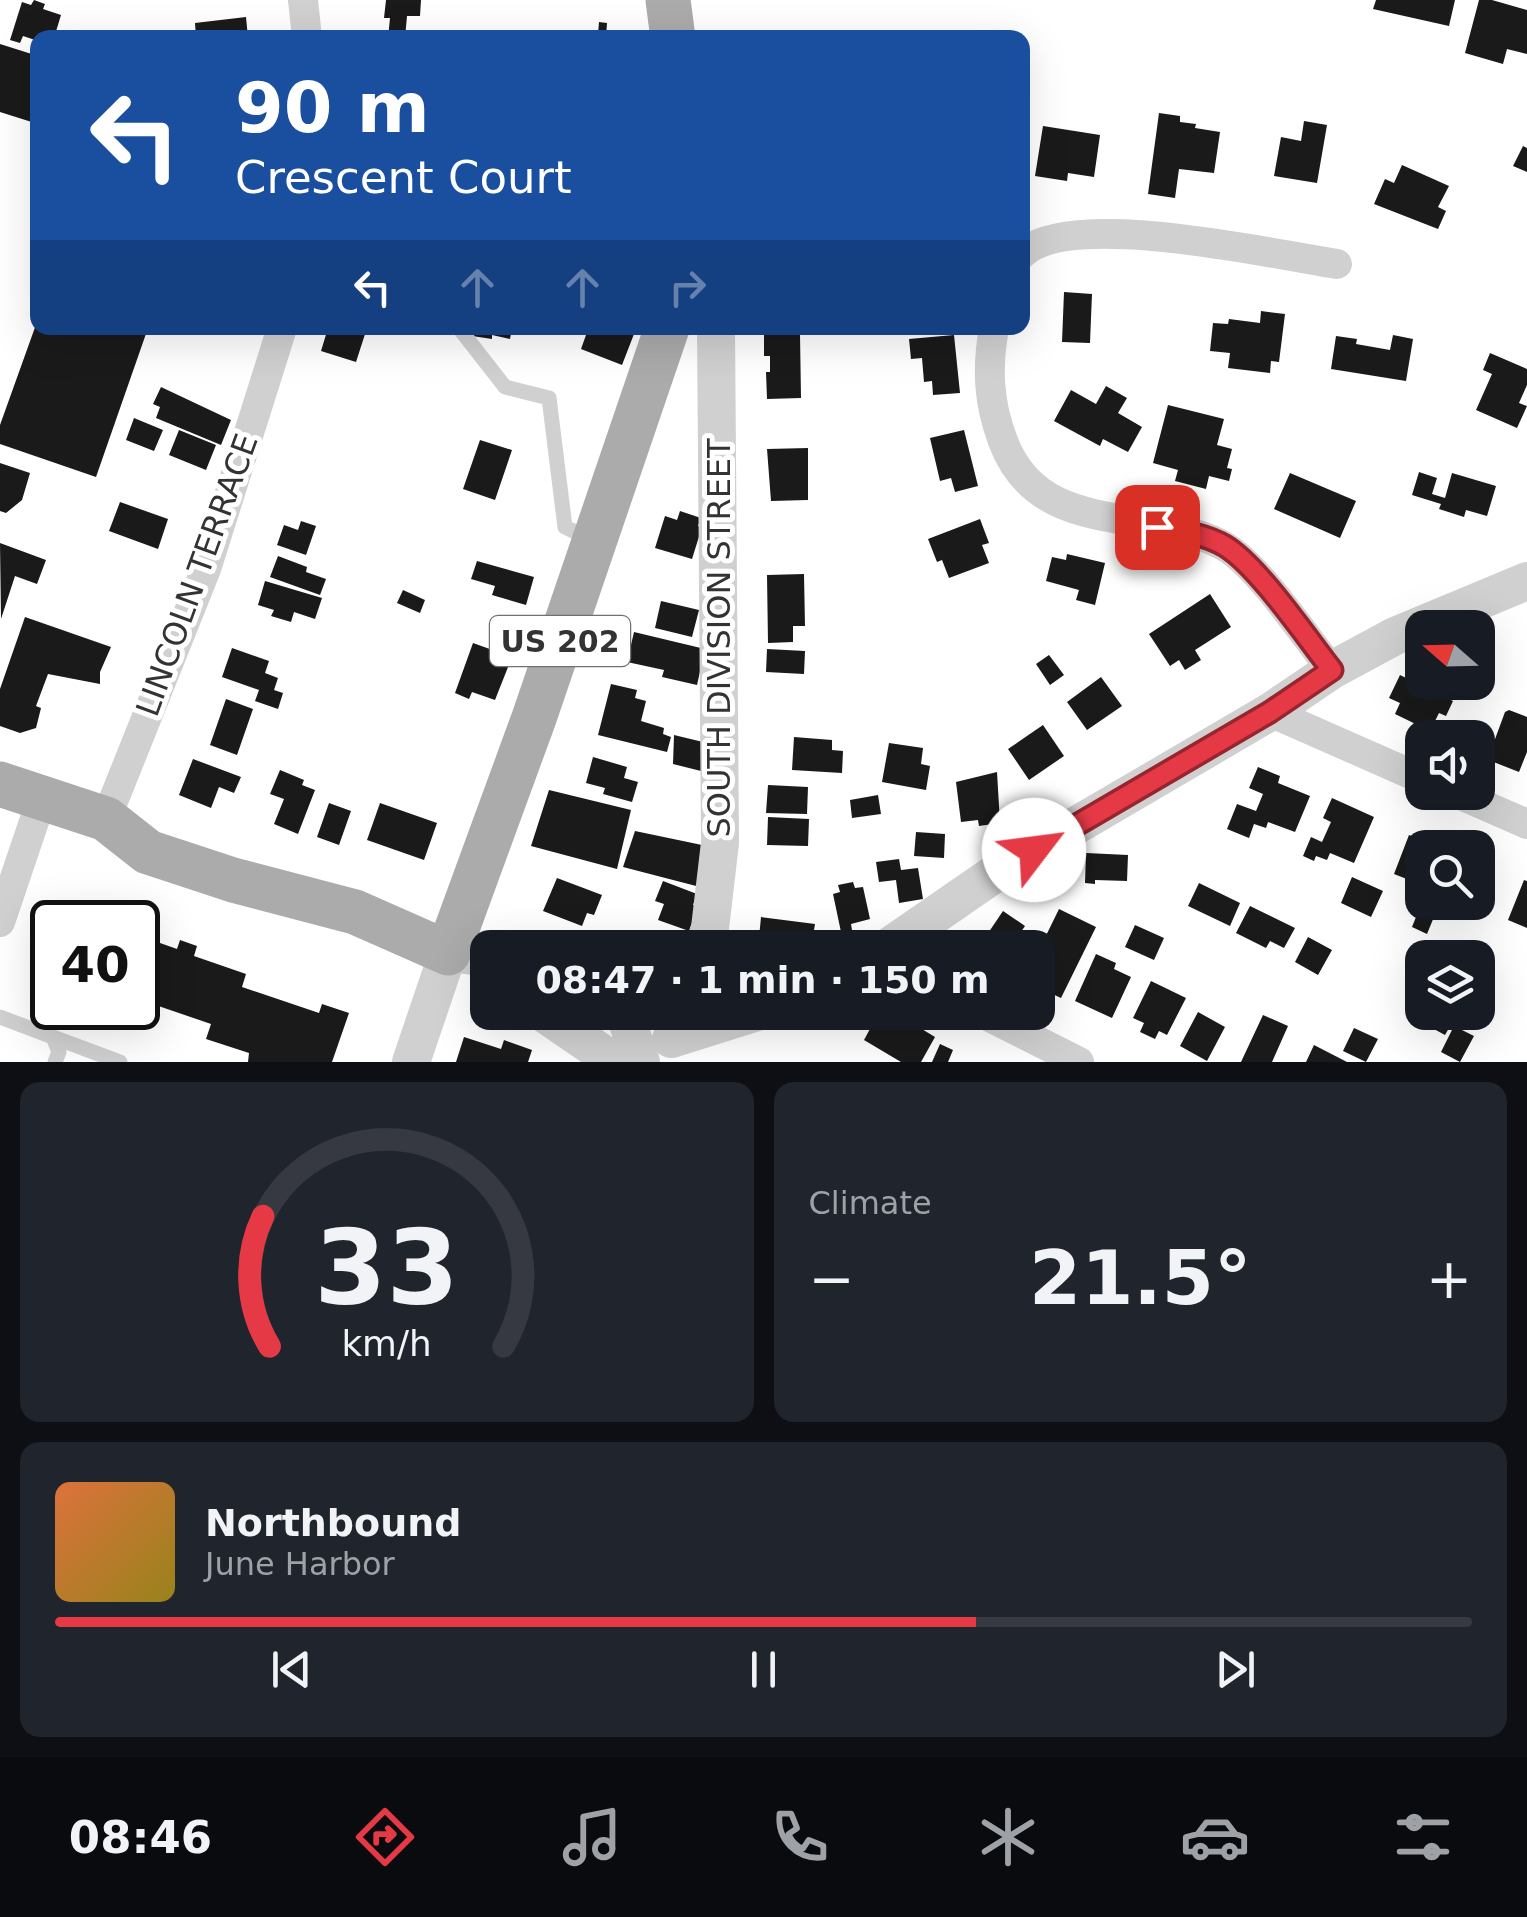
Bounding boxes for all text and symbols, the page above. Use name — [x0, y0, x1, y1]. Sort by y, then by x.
text: 90 m — [235, 67, 430, 149]
icon: left — [70, 70, 200, 200]
text: Crescent Court — [235, 151, 572, 204]
icon: left — [345, 260, 400, 315]
icon: ahead — [450, 260, 505, 315]
icon: ahead — [555, 260, 610, 315]
icon: right — [660, 260, 715, 315]
street label: LINCOLN TERRACE — [128, 429, 266, 721]
street label: SOUTH DIVISION STREET — [700, 438, 738, 838]
pin — [1115, 485, 1200, 570]
icon: arrive — [1130, 500, 1185, 555]
north arrow — [1405, 610, 1495, 700]
map controls — [1405, 610, 1495, 1030]
road number: US 202 — [490, 616, 630, 666]
button: sound — [1405, 720, 1495, 810]
position arrow — [982, 798, 1086, 902]
button: search — [1405, 830, 1495, 920]
speed limit sign: 40 — [30, 900, 160, 1030]
button: layers — [1405, 940, 1495, 1030]
text: 08:47 · 1 min · 150 m — [535, 958, 990, 1002]
text: Climate — [809, 1184, 932, 1222]
text: 33 — [314, 1207, 459, 1329]
text: 21.5° — [1029, 1234, 1252, 1322]
text: − — [809, 1247, 855, 1311]
text: + — [1426, 1247, 1472, 1311]
text: km/h — [342, 1323, 432, 1364]
text: Northbound — [205, 1501, 461, 1545]
text: June Harbor — [205, 1545, 395, 1583]
icon: previous — [264, 1642, 319, 1697]
icon: pause — [736, 1642, 791, 1697]
icon: next — [1208, 1642, 1263, 1697]
icon: directions — [350, 1802, 420, 1872]
icon: music — [557, 1802, 627, 1872]
icon: phone — [765, 1802, 835, 1872]
icon: climate — [973, 1802, 1043, 1872]
icon: car — [1180, 1802, 1250, 1872]
icon: filters — [1388, 1802, 1458, 1872]
text: 08:46 — [69, 1811, 212, 1864]

